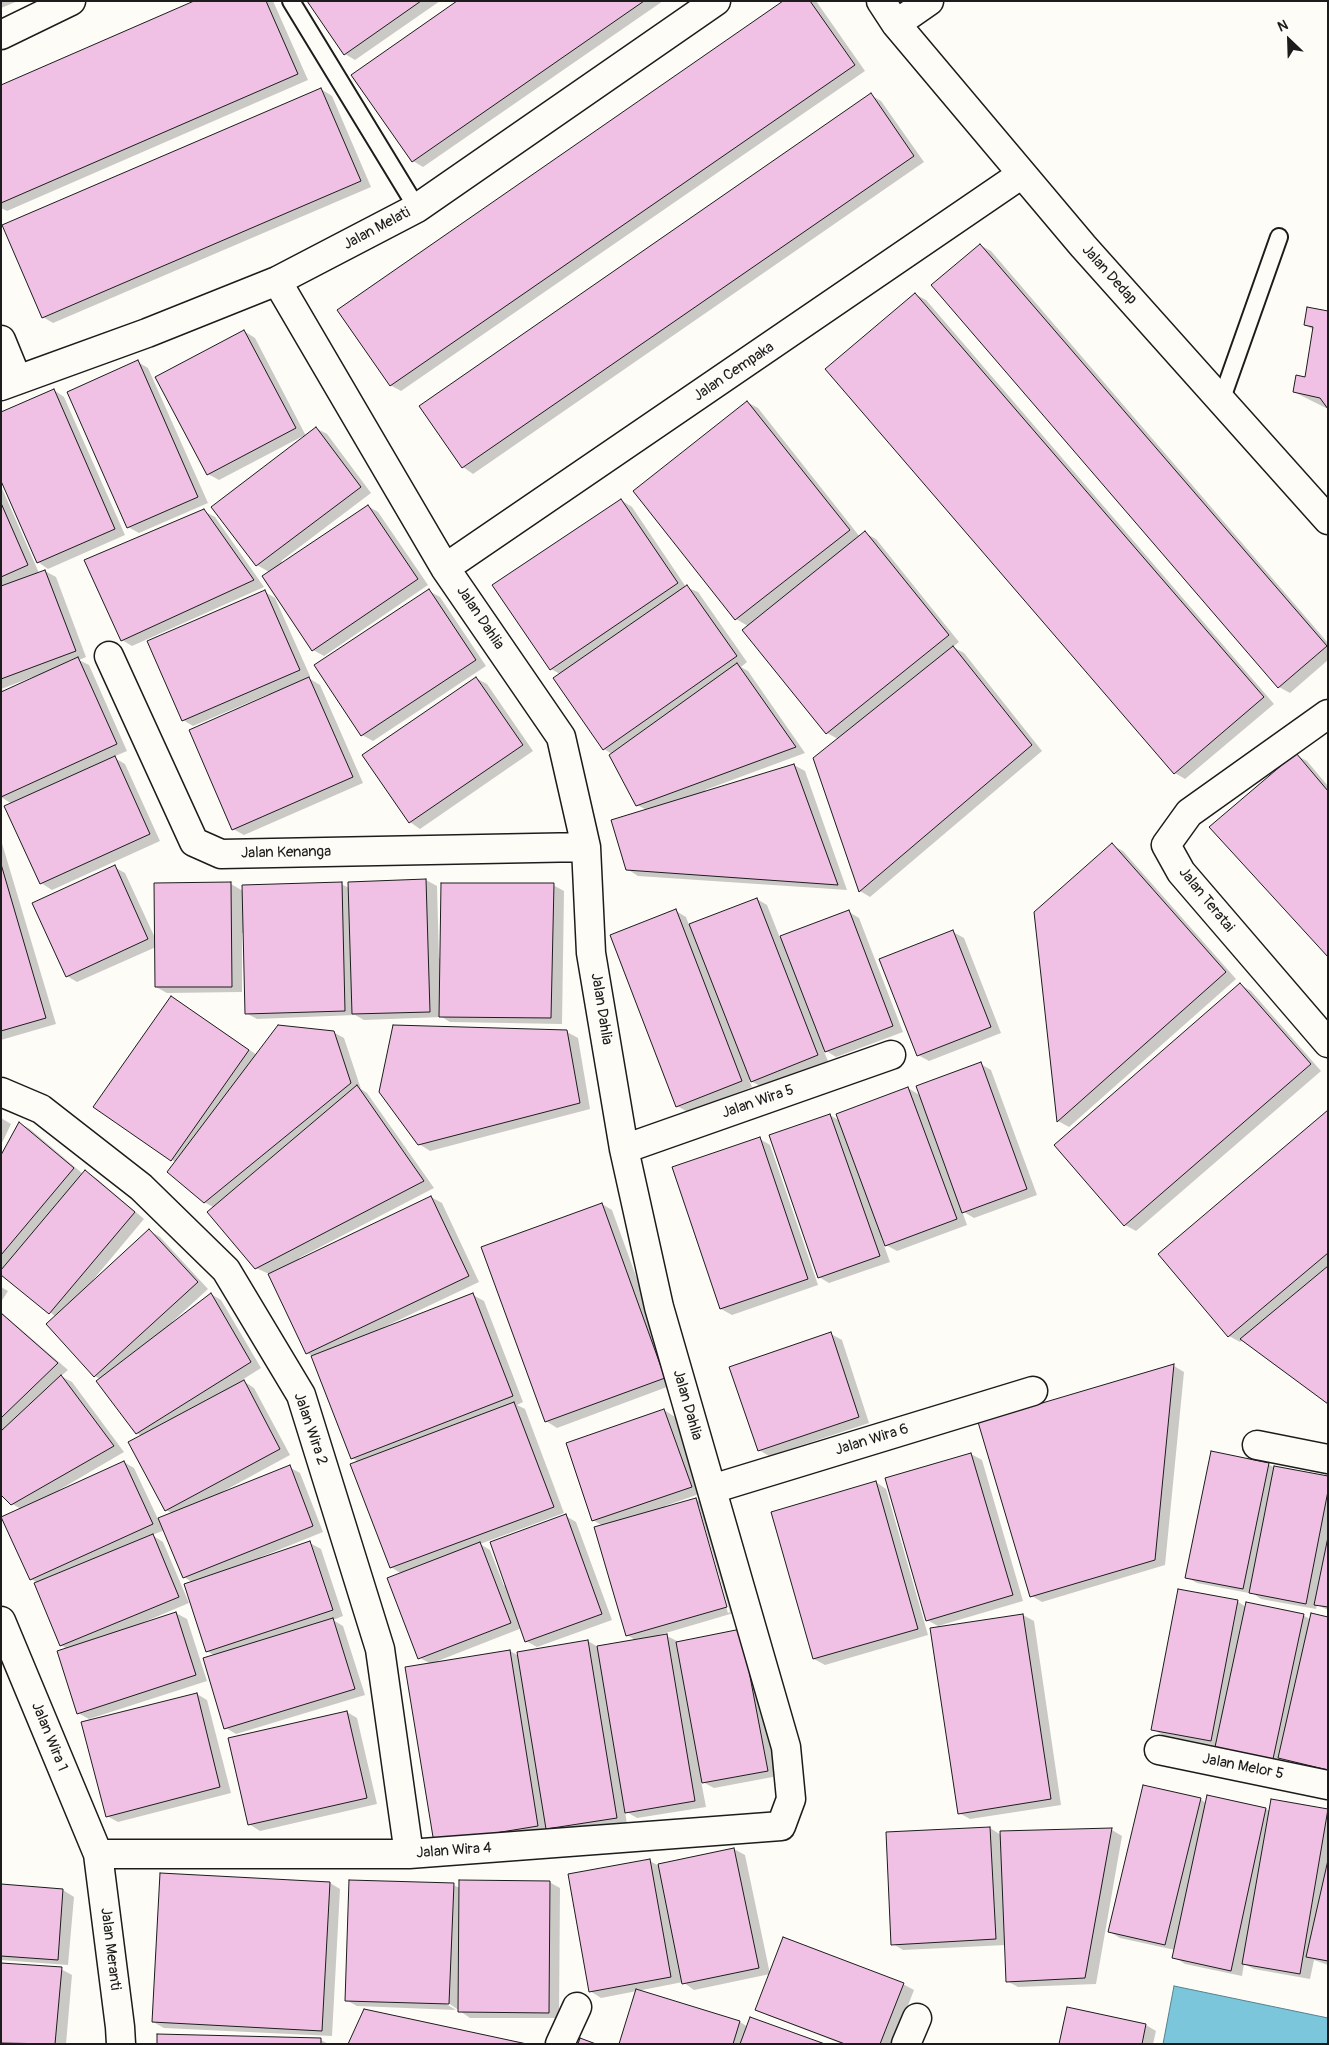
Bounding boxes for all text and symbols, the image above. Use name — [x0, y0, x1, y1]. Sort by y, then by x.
north arrow — [1264, 15, 1314, 65]
text: N — [1275, 16, 1290, 36]
street label: Jalan Melati — [341, 204, 413, 254]
street label: Jalan Dedap — [1077, 241, 1141, 309]
street label: Jalan Cempaka — [690, 339, 778, 405]
street label: Jalan Dahlia — [452, 583, 508, 653]
street label: Jalan Kenanga — [241, 843, 331, 863]
street label: Jalan Teratai — [1174, 864, 1238, 936]
street label: Jalan Dahlia — [586, 972, 616, 1046]
street label: Jalan Wira 5 — [720, 1081, 796, 1123]
street label: Jalan Dahlia — [668, 1368, 706, 1442]
street label: Jalan Wira 2 — [289, 1390, 331, 1468]
street label: Jalan Wira 6 — [833, 1420, 911, 1460]
street label: Jalan Wira 1 — [27, 1700, 71, 1774]
street label: Jalan Melor 5 — [1201, 1750, 1285, 1784]
street label: Jalan Wira 4 — [416, 1839, 492, 1863]
street label: Jalan Meranti — [96, 1907, 124, 1991]

